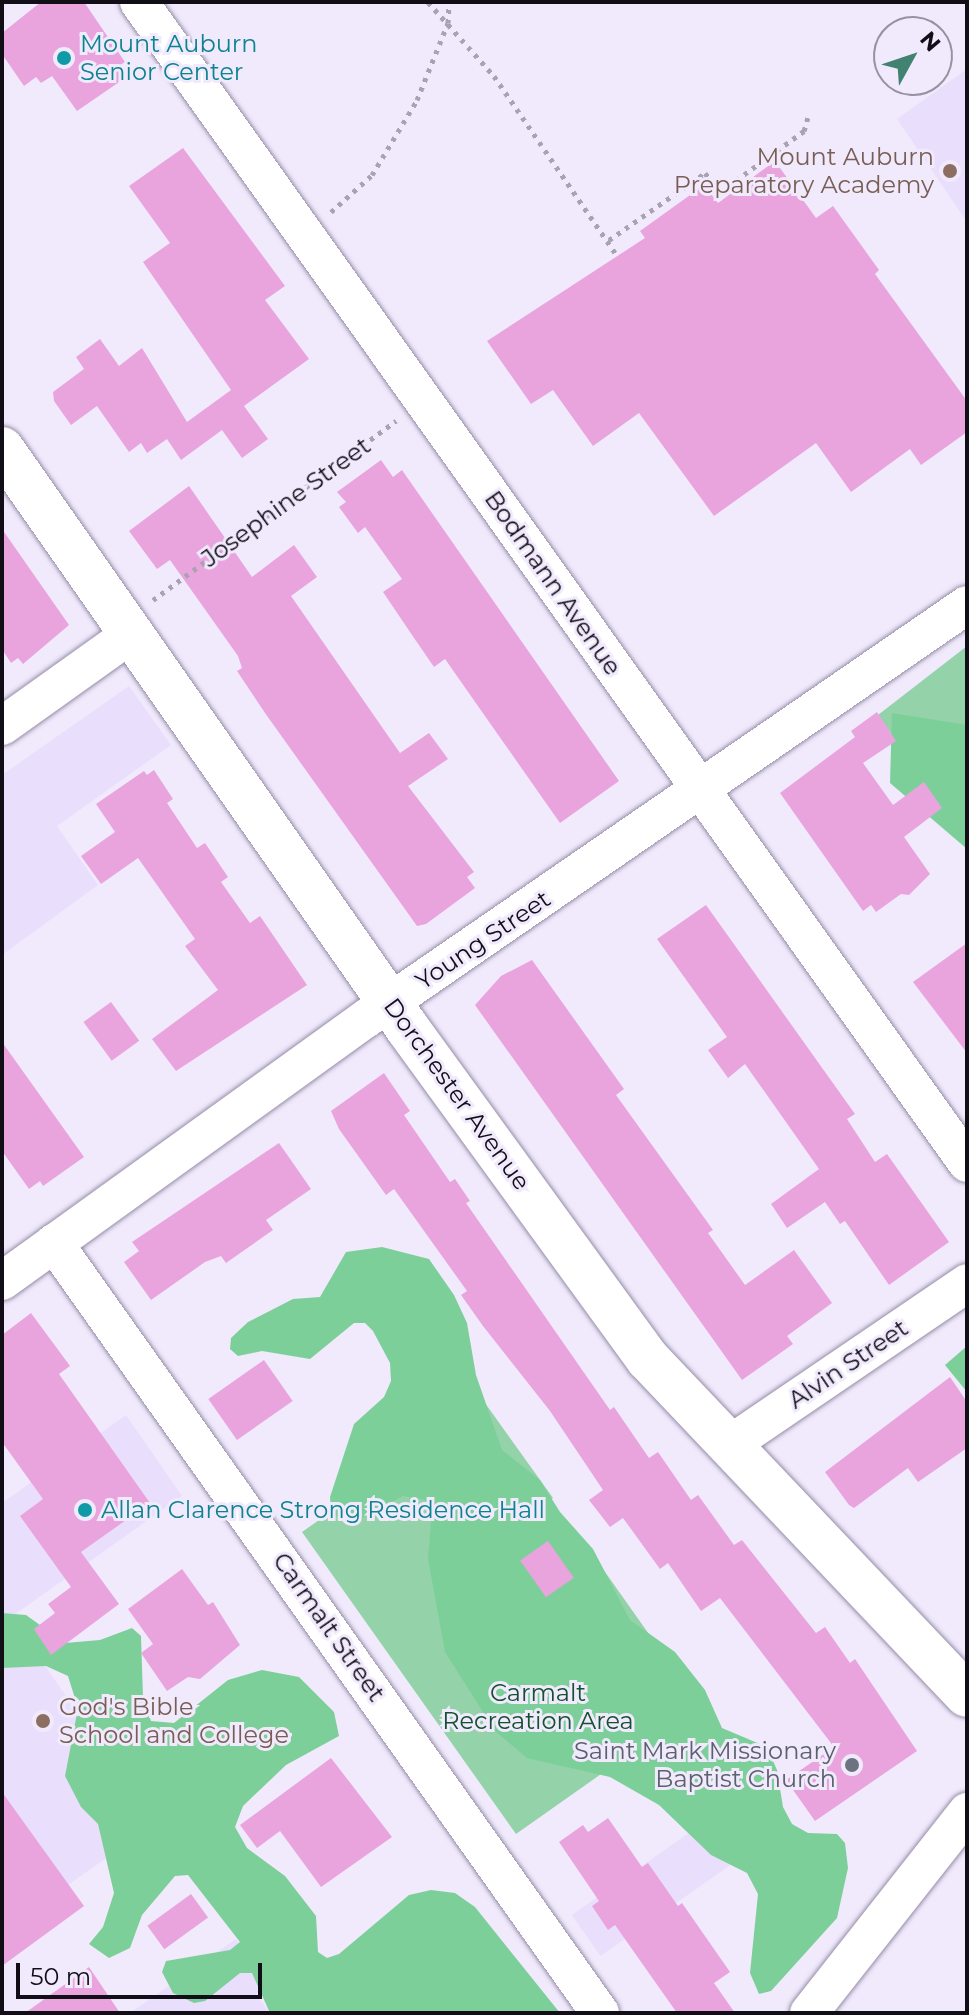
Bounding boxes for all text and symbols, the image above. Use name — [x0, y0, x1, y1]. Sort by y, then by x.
north arrow — [873, 16, 953, 96]
text: N — [914, 26, 946, 57]
place label: Mount Auburn Senior Center — [80, 30, 258, 86]
marker: Mount Auburn Senior Center — [55, 49, 73, 67]
place label: Mount Auburn Preparatory Academy — [674, 143, 934, 199]
marker: Mount Auburn Preparatory Academy — [941, 162, 959, 180]
street label: Josephine Street — [196, 431, 376, 573]
street label: Bodmann Avenue — [479, 485, 627, 681]
street label: Young Street — [410, 884, 556, 996]
street label: Dorchester Avenue — [378, 992, 536, 1196]
street label: Alvin Street — [783, 1313, 913, 1415]
place label: Allan Clarence Strong Residence Hall — [101, 1496, 545, 1524]
marker: Allan Clarence Strong Residence Hall — [76, 1501, 94, 1519]
street label: Carmalt Street — [267, 1547, 391, 1707]
park label: Carmalt Recreation Area — [442, 1679, 634, 1735]
place label: God's Bible School and College — [59, 1693, 289, 1749]
marker: God's Bible School and College — [34, 1712, 52, 1730]
place label: Saint Mark Missionary Baptist Church — [574, 1737, 836, 1793]
marker: Saint Mark Missionary Baptist Church — [843, 1756, 861, 1774]
scale bar — [20, 1947, 266, 1997]
text: 50 m — [30, 1962, 91, 1991]

